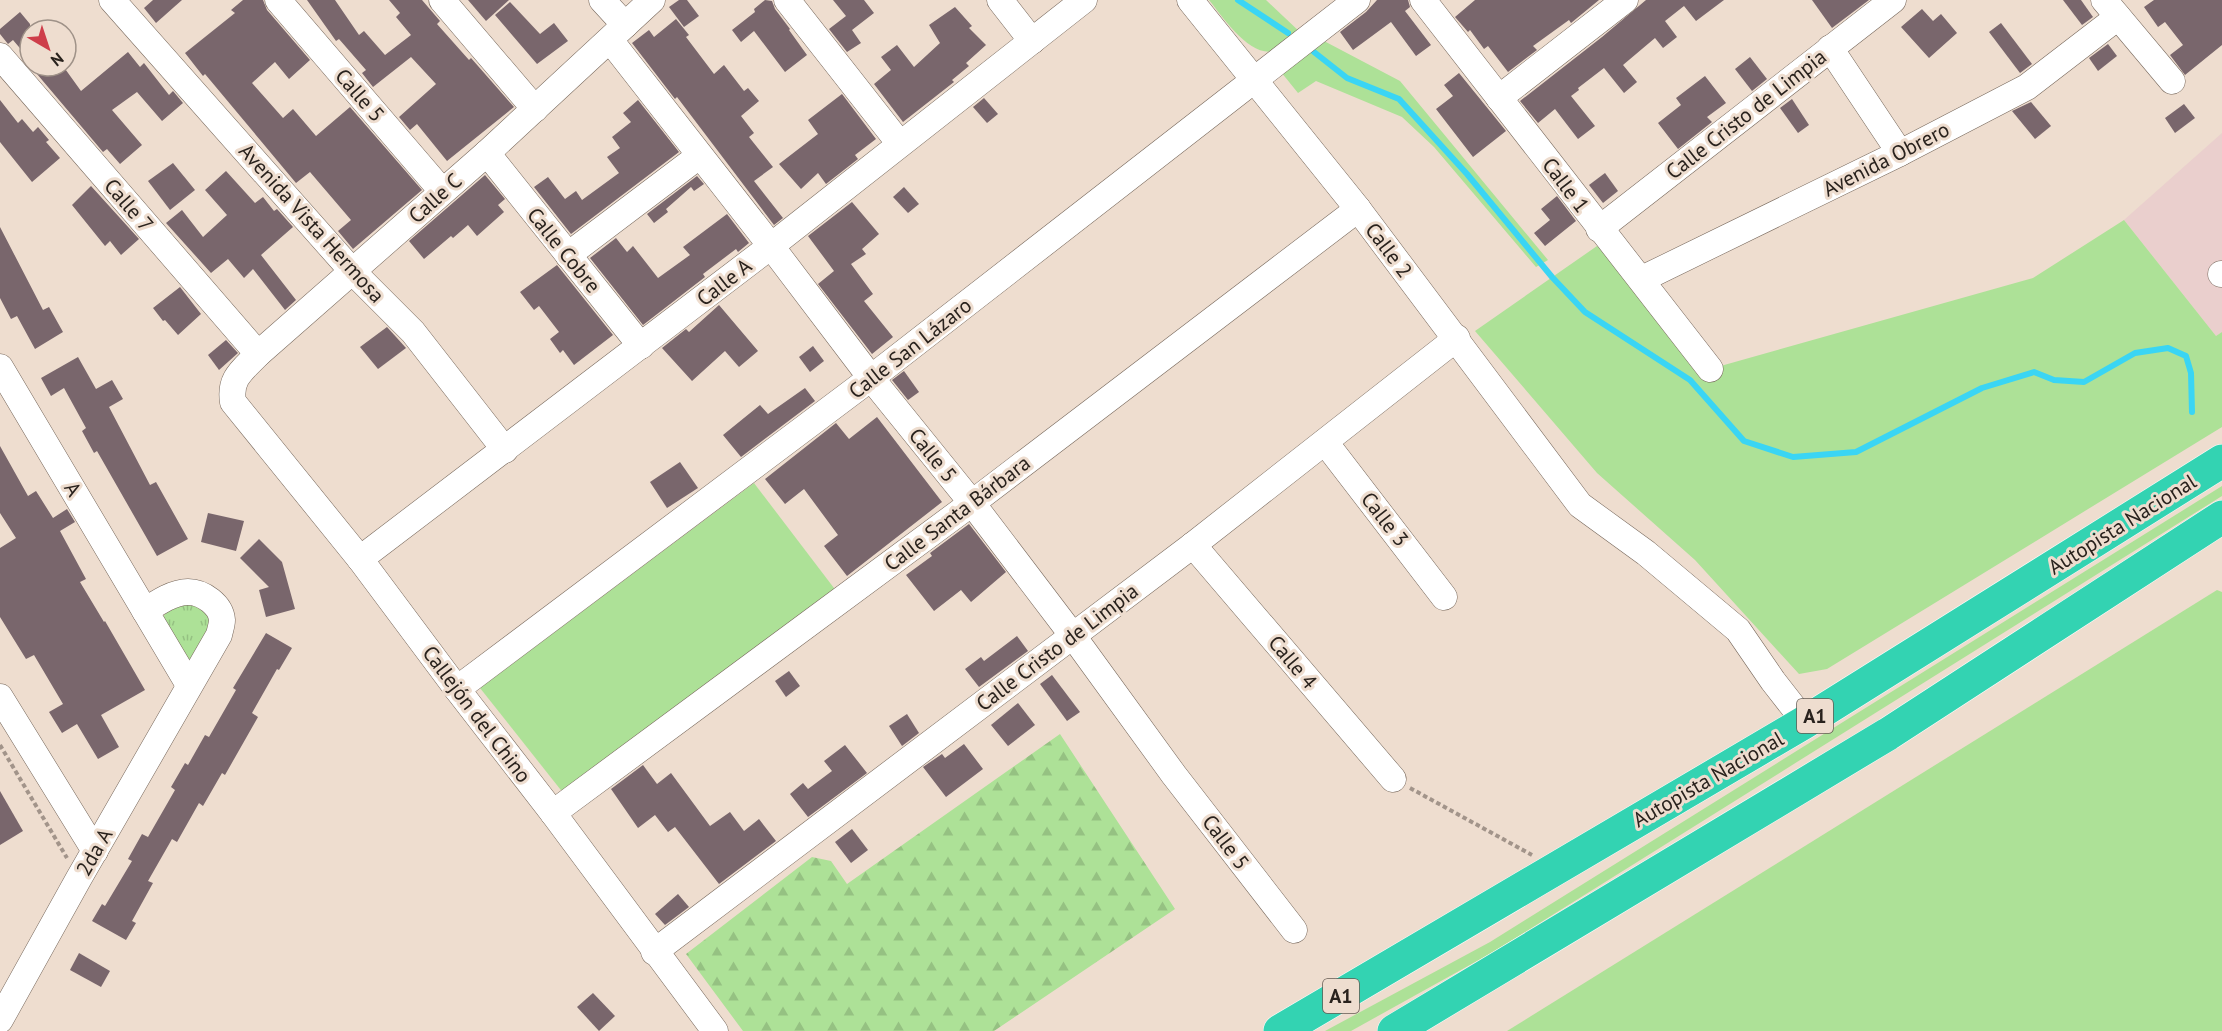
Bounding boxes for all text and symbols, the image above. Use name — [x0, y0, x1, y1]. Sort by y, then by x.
north arrow — [18, 18, 78, 78]
street label: Calle Cristo de Limpia — [1660, 43, 1832, 185]
text: N — [47, 49, 68, 71]
street label: Calle 5 — [329, 63, 391, 127]
street label: Avenida Obrero — [1818, 116, 1954, 202]
street label: Avenida Vista Hermosa — [233, 138, 391, 308]
street label: Calle 1 — [1537, 152, 1595, 218]
street label: Calle C — [403, 167, 467, 229]
street label: Calle 7 — [98, 173, 160, 237]
street label: Calle Cobre — [521, 202, 607, 298]
street label: Calle 2 — [1360, 217, 1418, 283]
street label: Calle A — [691, 252, 757, 312]
street label: Calle San Lázaro — [843, 292, 977, 404]
street label: Calle 5 — [903, 422, 963, 488]
street label: Calle Santa Bárbara — [879, 449, 1035, 577]
street label: Autopista Nacional — [2043, 468, 2201, 580]
street label: A — [58, 477, 88, 502]
street label: Calle 3 — [1355, 486, 1415, 552]
street label: Calle Cristo de Limpia — [971, 577, 1143, 717]
street label: Calle 4 — [1263, 630, 1323, 694]
street label: Callejón del Chino — [417, 640, 537, 788]
road number: A1 — [1797, 699, 1833, 733]
street label: Autopista Nacional — [1628, 725, 1788, 833]
street label: Calle 5 — [1197, 809, 1255, 875]
street label: 2da A — [70, 823, 119, 881]
road number: A1 — [1323, 979, 1359, 1013]

